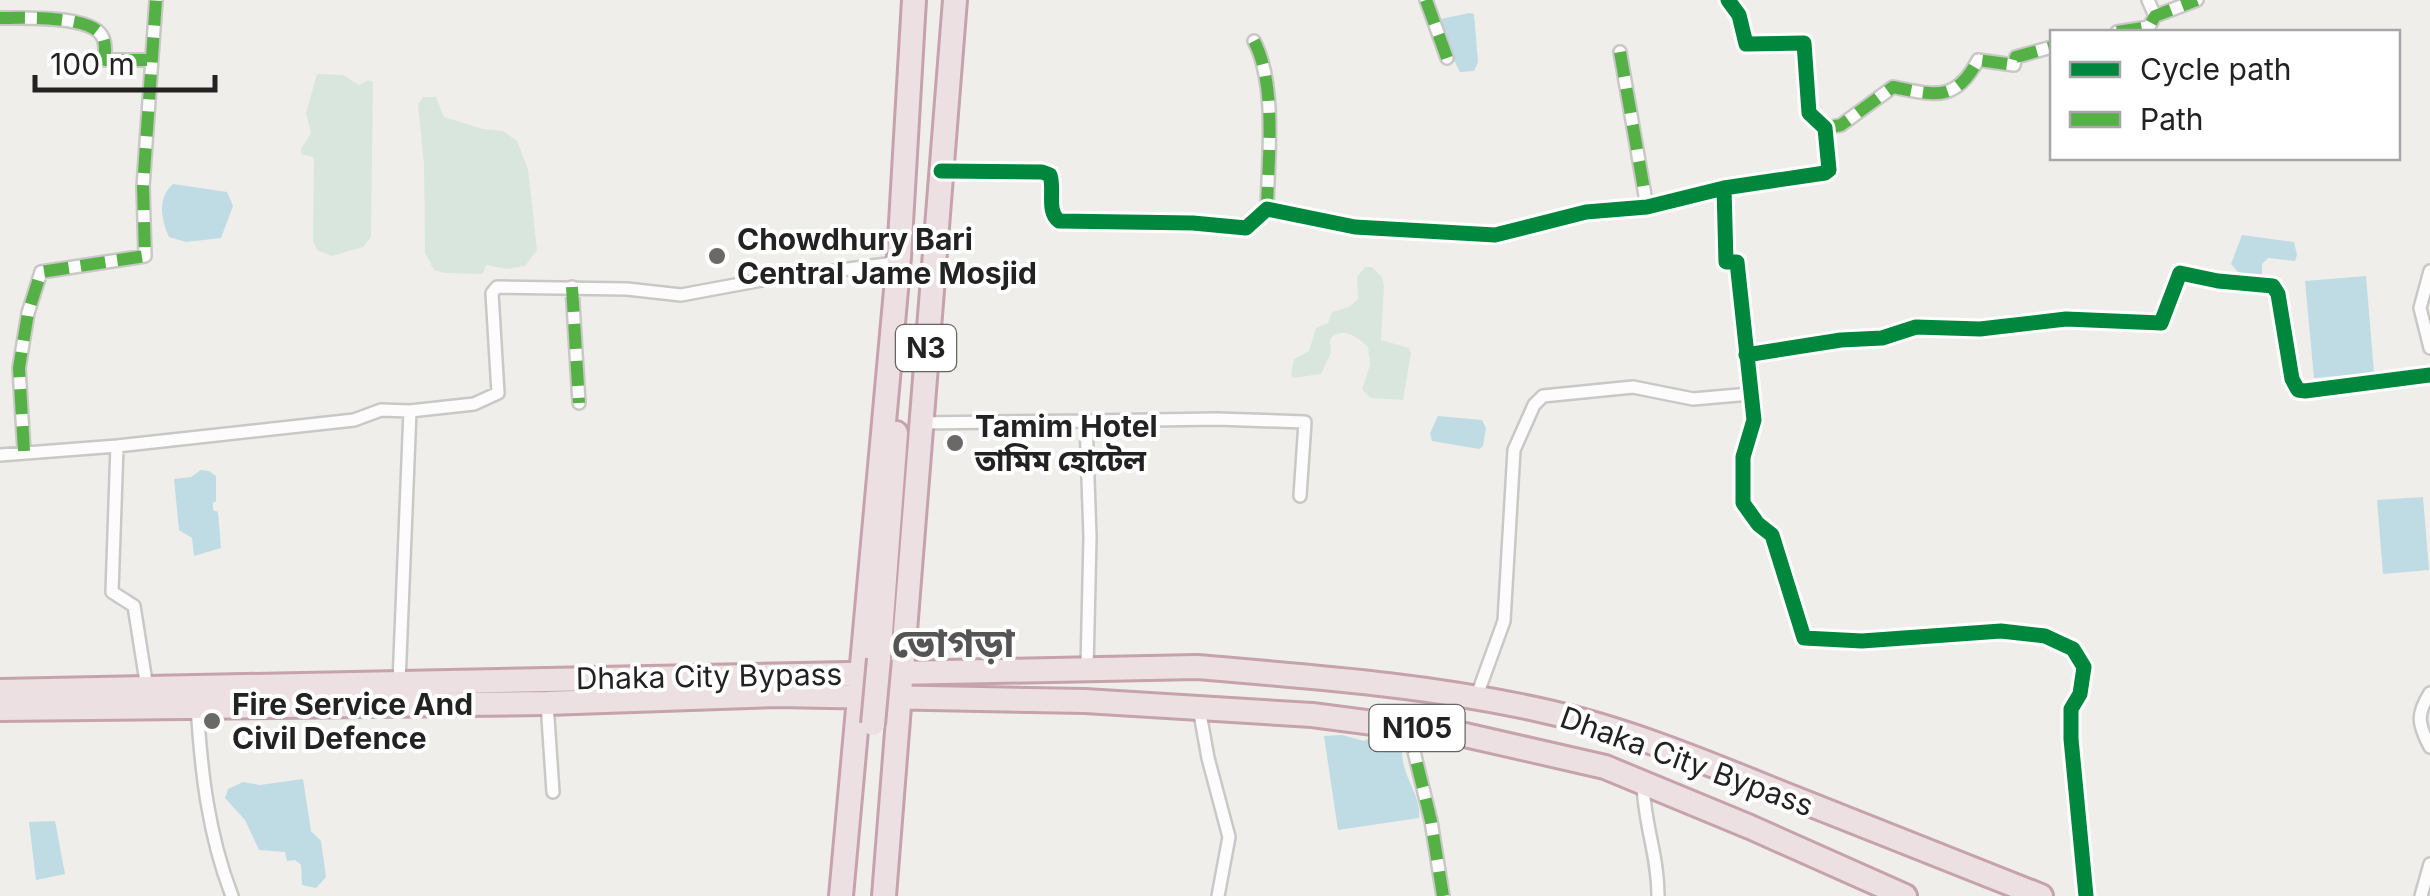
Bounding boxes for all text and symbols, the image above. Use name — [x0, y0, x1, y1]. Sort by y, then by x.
scale bar — [35, 30, 215, 92]
legend — [2050, 30, 2400, 160]
text: 100 m — [50, 46, 135, 82]
text: Cycle path — [2140, 51, 2292, 87]
text: Path — [2140, 101, 2204, 137]
place label: Chowdhury Bari Central Jame Mosjid — [737, 221, 1037, 291]
marker: Chowdhury Bari Central Jame Mosjid — [706, 245, 728, 267]
road number: N3 — [896, 325, 956, 371]
place label: Tamim Hotel তামিম হোটেল — [974, 408, 1158, 478]
marker: Tamim Hotel তামিম হোটেল — [944, 432, 966, 454]
district label: ভোগড়া — [891, 618, 1015, 667]
street label: Dhaka City Bypass — [575, 656, 843, 696]
place label: Fire Service And Civil Defence — [232, 686, 473, 756]
street label: Dhaka City Bypass — [1556, 699, 1818, 823]
road number: N105 — [1370, 705, 1464, 751]
marker: Fire Service And Civil Defence — [201, 710, 223, 732]

